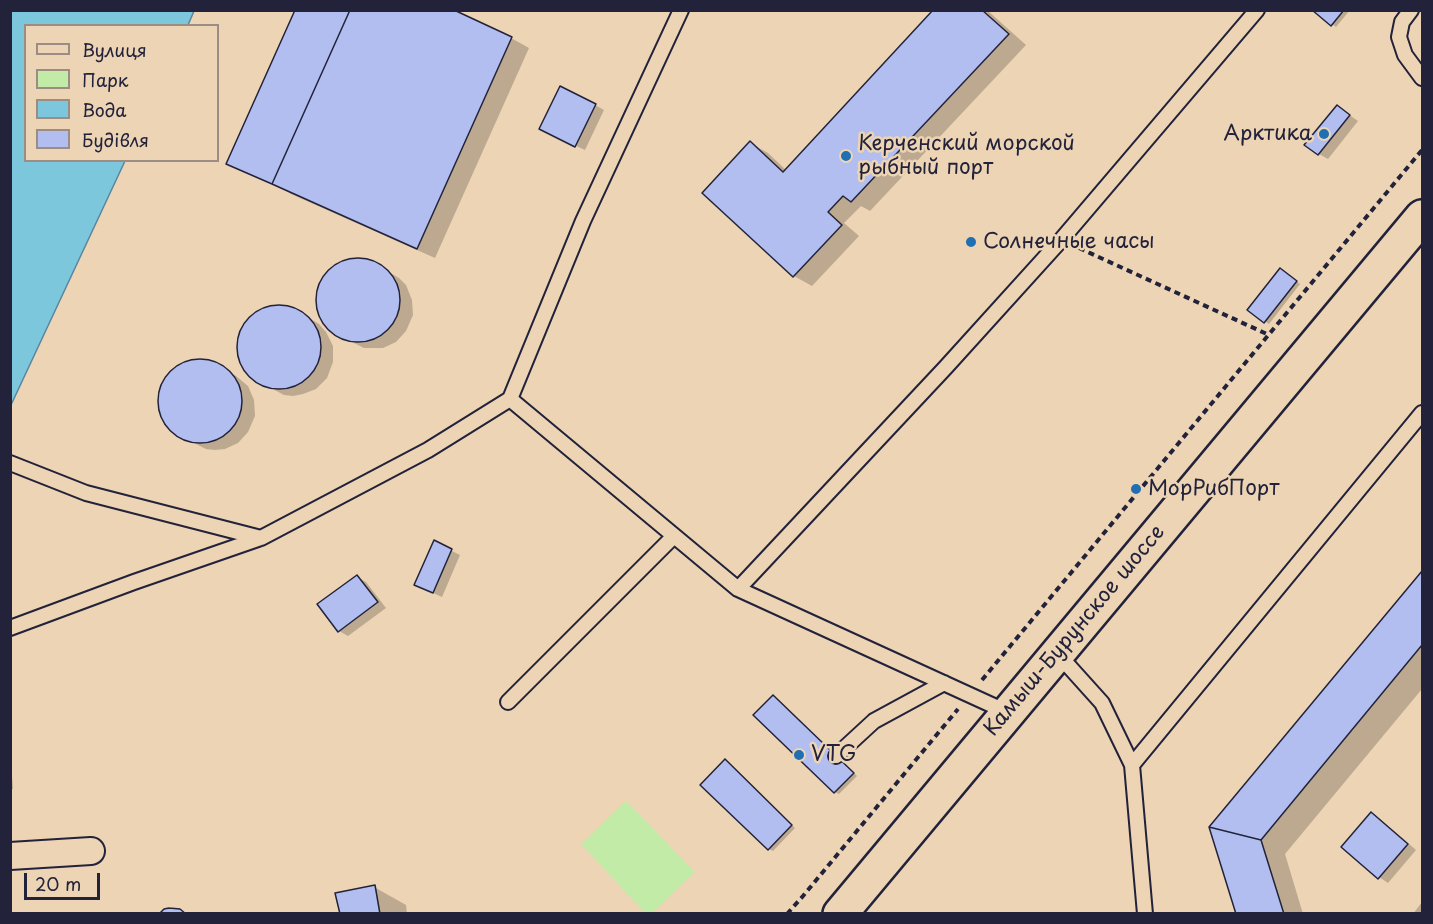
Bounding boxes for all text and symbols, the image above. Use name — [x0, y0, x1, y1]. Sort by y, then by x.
legend — [24, 24, 219, 162]
text: Вулиця — [82, 36, 147, 63]
text: Парк — [82, 66, 128, 93]
text: Вода — [82, 96, 127, 123]
place label: Арктика — [1224, 121, 1312, 147]
text: Будівля — [82, 126, 149, 153]
marker: Арктика — [1317, 127, 1331, 141]
place label: Керченский морской рыбный порт — [858, 131, 1075, 181]
marker: Керченский морской рыбный порт — [839, 149, 853, 163]
place label: Солнечные часы — [983, 229, 1155, 255]
marker: Солнечные часы — [964, 235, 978, 249]
place label: МорРибПорт — [1148, 476, 1279, 502]
marker: МорРибПорт — [1129, 482, 1143, 496]
street label: Камыш-Бурунское шоссе — [979, 520, 1171, 742]
place label: VTG — [811, 742, 856, 768]
marker: VTG — [792, 748, 806, 762]
scale bar — [27, 861, 104, 899]
text: 20 m — [35, 870, 81, 897]

